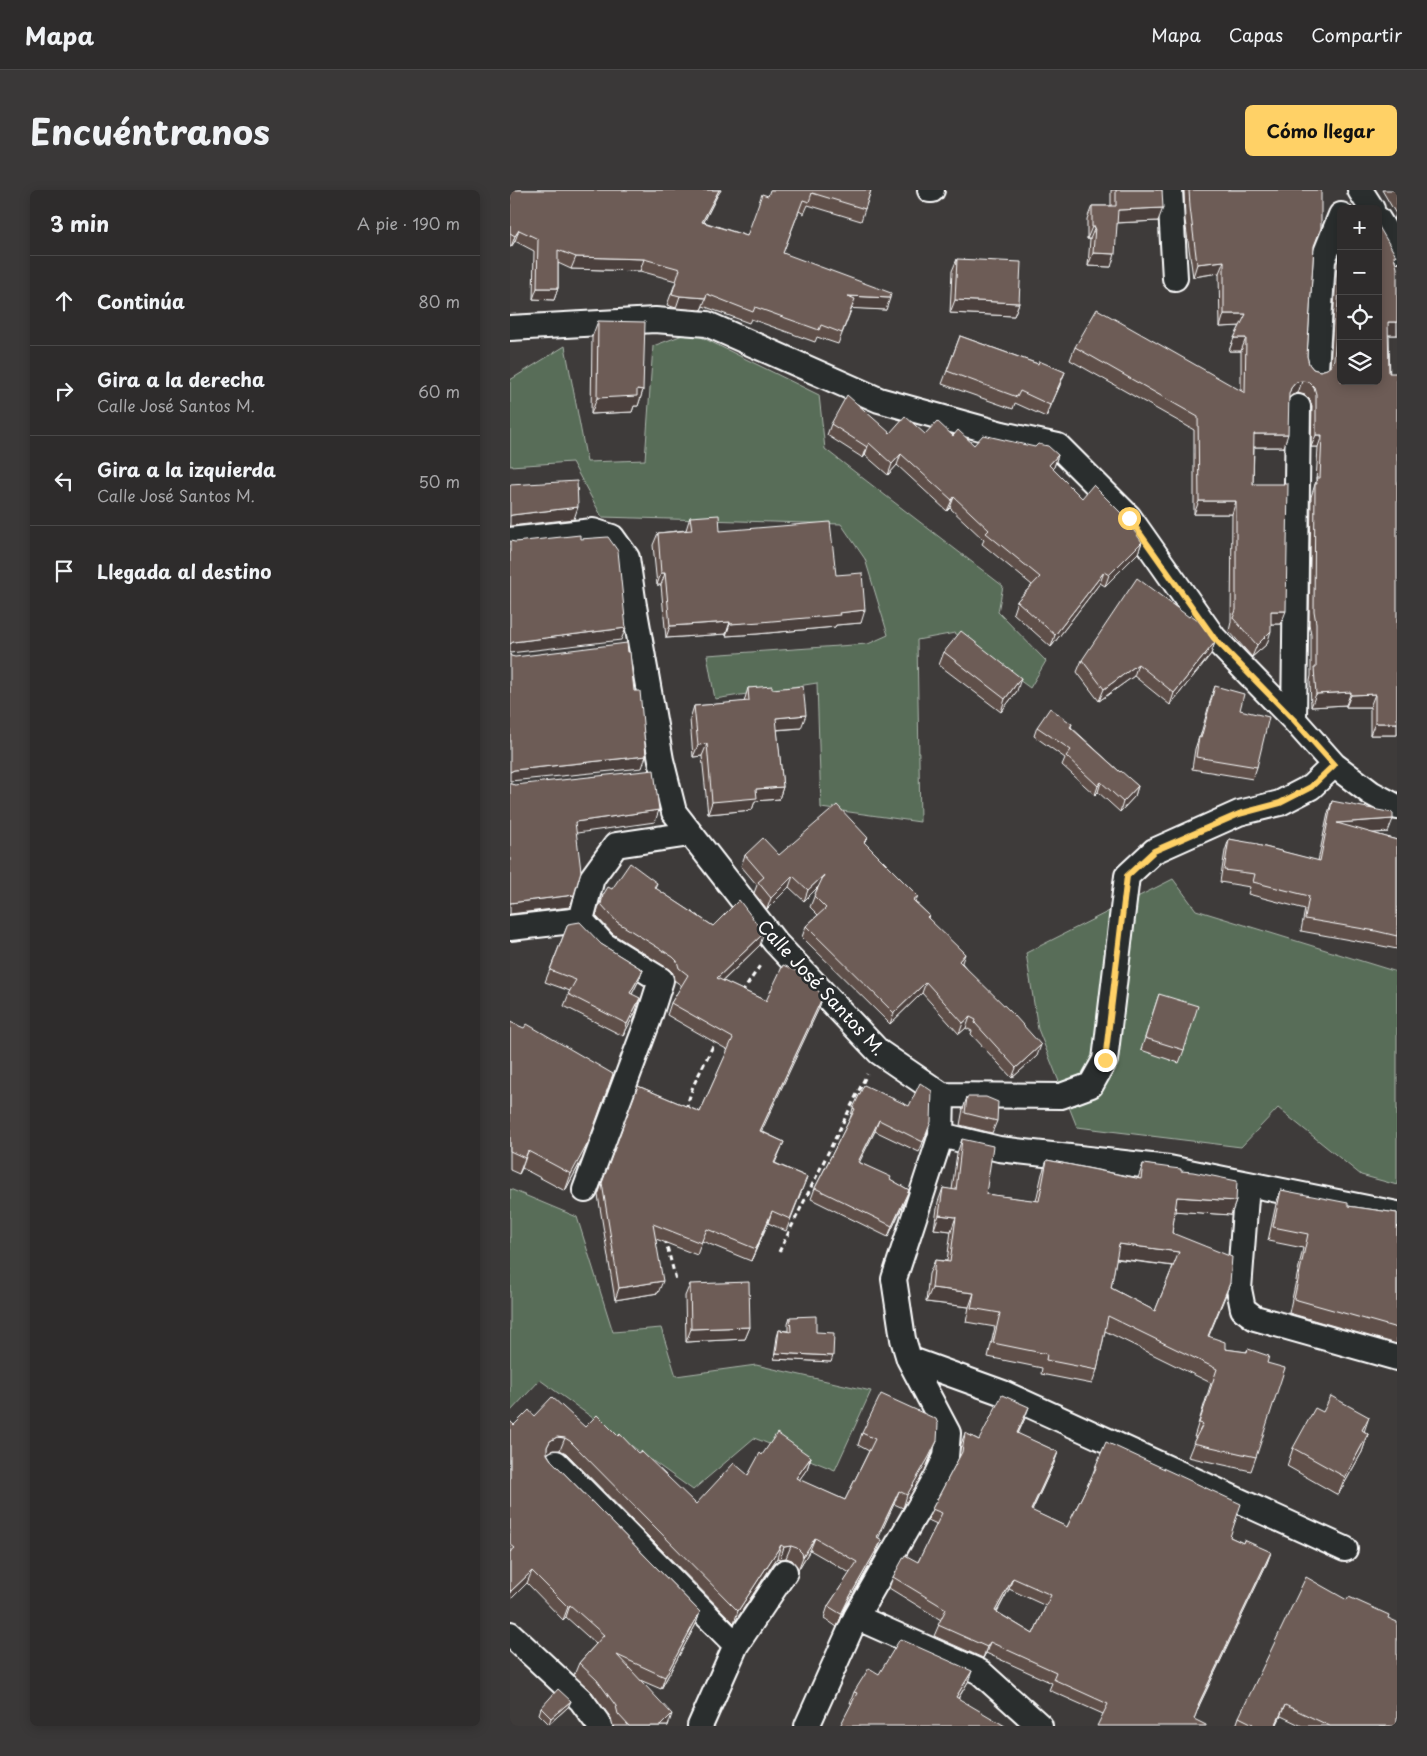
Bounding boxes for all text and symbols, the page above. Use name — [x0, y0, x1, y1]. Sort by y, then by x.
text: Mapa — [25, 17, 94, 53]
text: Mapa — [1151, 21, 1201, 48]
text: Capas — [1229, 21, 1283, 48]
text: Compartir — [1311, 21, 1402, 48]
text: Encuéntranos — [30, 104, 270, 157]
button: Cómo llegar — [1245, 105, 1397, 156]
map controls — [1337, 205, 1382, 385]
button: + — [1337, 205, 1382, 250]
text: 3 min — [50, 207, 109, 239]
text: A pie · 190 m — [357, 211, 460, 235]
button: − — [1337, 250, 1382, 295]
icon: ahead — [50, 287, 78, 315]
text: Continúa — [97, 287, 185, 315]
text: 80 m — [418, 289, 460, 313]
button: locate — [1337, 295, 1382, 340]
button: layers — [1337, 340, 1382, 385]
text: Gira a la derecha — [97, 365, 265, 393]
icon: right — [50, 377, 78, 405]
text: 60 m — [418, 379, 460, 403]
text: Calle José Santos M. — [97, 393, 255, 417]
text: Gira a la izquierda — [97, 455, 276, 483]
icon: left — [50, 467, 78, 495]
text: 50 m — [419, 469, 460, 493]
text: Calle José Santos M. — [97, 483, 255, 507]
route start — [1118, 507, 1141, 530]
icon: arrive — [50, 557, 78, 585]
text: Llegada al destino — [97, 557, 271, 585]
street label: Calle José Santos M. — [752, 913, 892, 1061]
route end — [1094, 1049, 1117, 1072]

